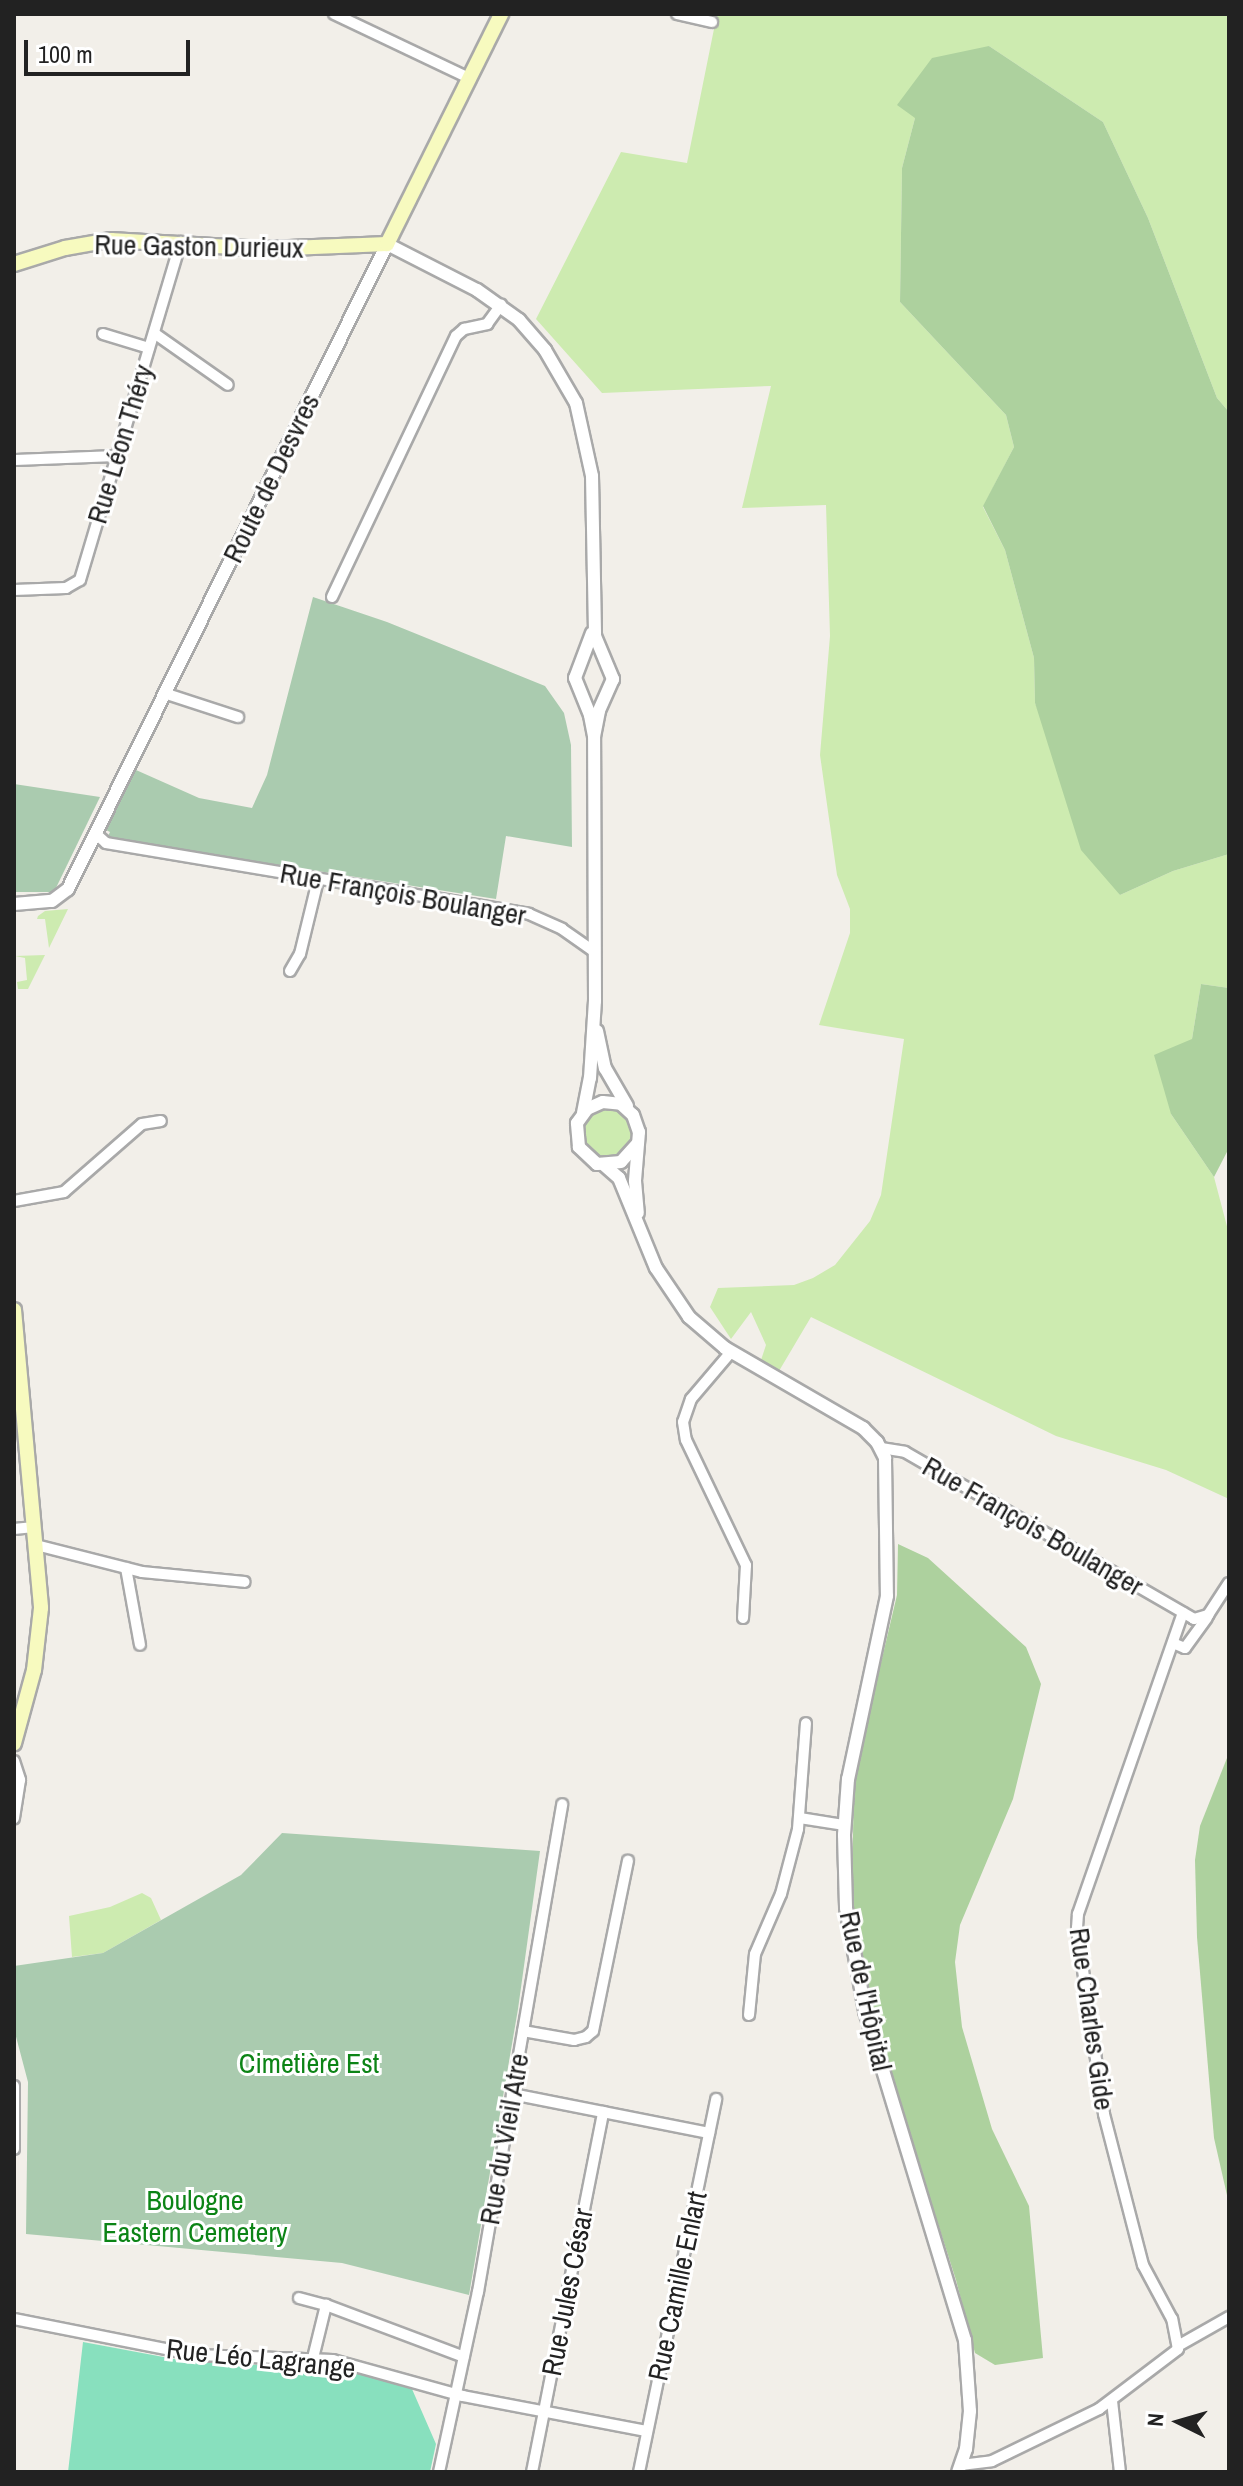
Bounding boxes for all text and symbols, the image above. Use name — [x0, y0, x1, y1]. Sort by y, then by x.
scale bar — [28, 24, 194, 74]
text: 100 m — [38, 38, 93, 70]
street label: Rue Gaston Durieux — [94, 227, 304, 265]
street label: Rue Léon Théry — [80, 360, 160, 528]
street label: Route de Desvres — [216, 388, 326, 568]
street label: Rue François Boulanger — [278, 856, 528, 932]
street label: Rue François Boulanger — [917, 1449, 1149, 1603]
street label: Rue de l'Hôpital — [833, 1908, 899, 2074]
street label: Rue Charles Gide — [1063, 1926, 1121, 2112]
park label: Cimetière Est — [239, 2046, 379, 2080]
street label: Rue du Vieil Atre — [472, 2050, 536, 2228]
park label: Boulogne Eastern Cemetery — [102, 2183, 288, 2249]
street label: Rue Camille Enlart — [641, 2188, 713, 2384]
street label: Rue Jules César — [534, 2205, 600, 2379]
street label: Rue Léo Lagrange — [165, 2331, 357, 2385]
north arrow — [1139, 2382, 1219, 2462]
text: N — [1140, 2412, 1171, 2428]

